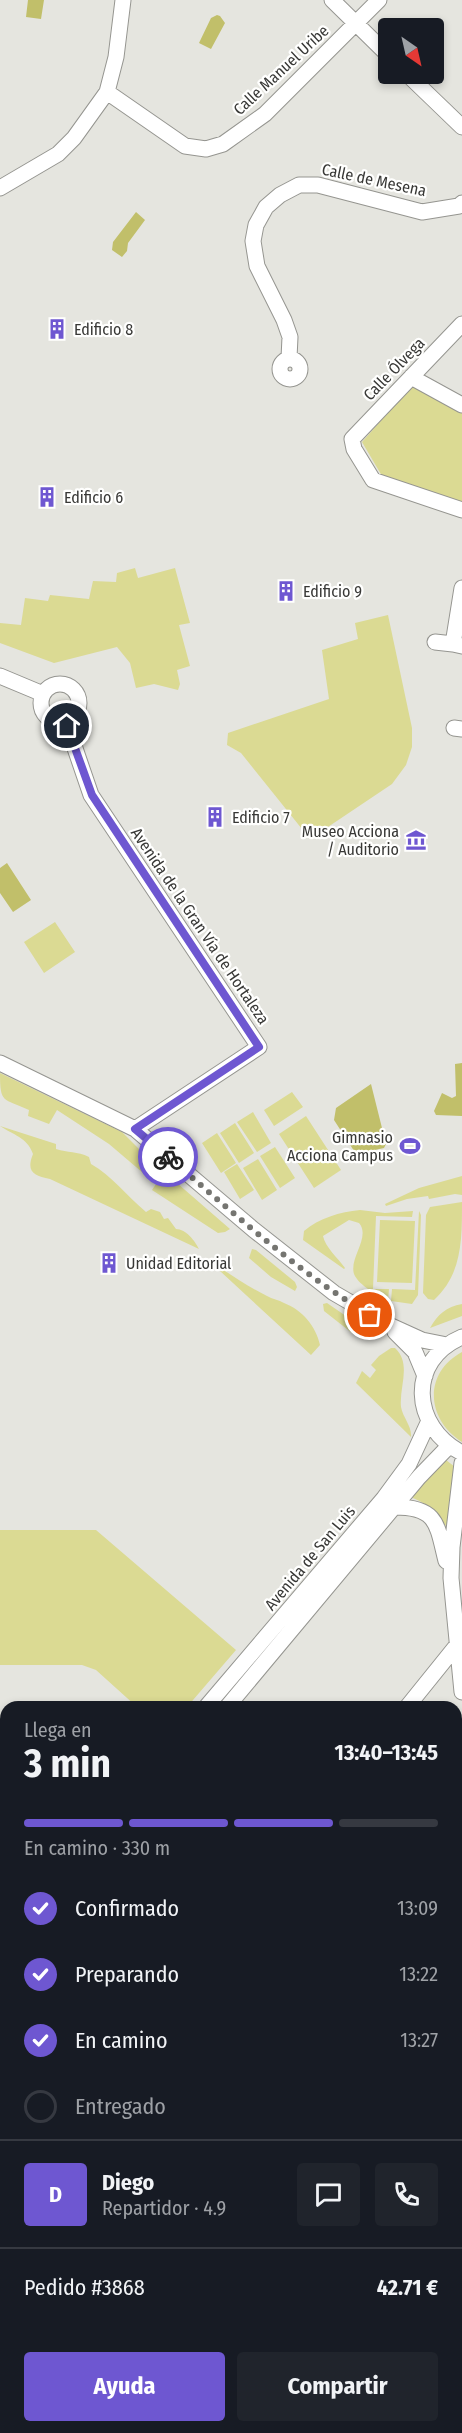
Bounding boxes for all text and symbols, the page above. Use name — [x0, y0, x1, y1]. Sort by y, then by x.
north arrow — [378, 18, 444, 84]
map controls — [378, 18, 444, 84]
street label: Calle Manuel Uribe — [230, 21, 333, 119]
street label: Calle de Mesena — [320, 160, 428, 200]
building icon: Edificio 8 — [45, 317, 69, 341]
place label: Edificio 8 — [74, 320, 133, 339]
street label: Calle Ólvega — [359, 334, 429, 404]
building icon: Edificio 6 — [35, 485, 59, 509]
place label: Edificio 6 — [64, 488, 123, 507]
building icon: Edificio 9 — [274, 579, 298, 603]
place label: Edificio 9 — [303, 582, 362, 601]
pin — [41, 700, 92, 751]
icon: home — [50, 709, 83, 742]
building icon: Edificio 7 — [203, 805, 227, 829]
place label: Edificio 7 — [232, 808, 290, 827]
place label: Museo Acciona / Auditorio — [302, 822, 399, 859]
street label: Avenida de la Gran Vía de Hortaleza — [127, 824, 273, 1028]
museum icon: Museo Acciona / Auditorio — [404, 828, 428, 852]
courier — [138, 1127, 198, 1187]
place label: Gimnasio Acciona Campus — [287, 1128, 393, 1165]
sports icon: Gimnasio Acciona Campus — [398, 1134, 422, 1158]
icon: bike — [152, 1141, 185, 1174]
building icon: Unidad Editorial — [97, 1251, 121, 1275]
place label: Unidad Editorial — [126, 1254, 231, 1273]
pin — [344, 1289, 395, 1340]
icon: bag — [353, 1298, 386, 1331]
street label: Avenida de San Luis — [261, 1502, 359, 1614]
text: Llega en — [24, 1718, 92, 1742]
text: 13:40–13:45 — [335, 1739, 438, 1766]
text: 3 min — [24, 1741, 111, 1787]
text: En camino · 330 m — [24, 1836, 170, 1860]
icon: check — [24, 1892, 57, 1925]
text: Confirmado — [75, 1895, 179, 1922]
text: 13:09 — [397, 1896, 438, 1920]
icon: check — [24, 1958, 57, 1991]
text: Preparando — [75, 1961, 179, 1988]
text: 13:22 — [399, 1962, 438, 1986]
icon: check — [24, 2024, 57, 2057]
text: En camino — [75, 2027, 167, 2054]
text: 13:27 — [400, 2028, 438, 2052]
text: Entregado — [75, 2093, 166, 2120]
button: chat — [297, 2163, 360, 2226]
button: phone — [375, 2163, 438, 2226]
text: Diego — [102, 2169, 154, 2196]
text: D — [49, 2181, 62, 2208]
text: Repartidor · 4.9 — [102, 2196, 226, 2220]
text: Pedido #3868 — [24, 2274, 145, 2301]
text: 42.71 € — [377, 2274, 438, 2301]
button: Ayuda — [24, 2352, 225, 2421]
button: Compartir — [237, 2352, 438, 2421]

